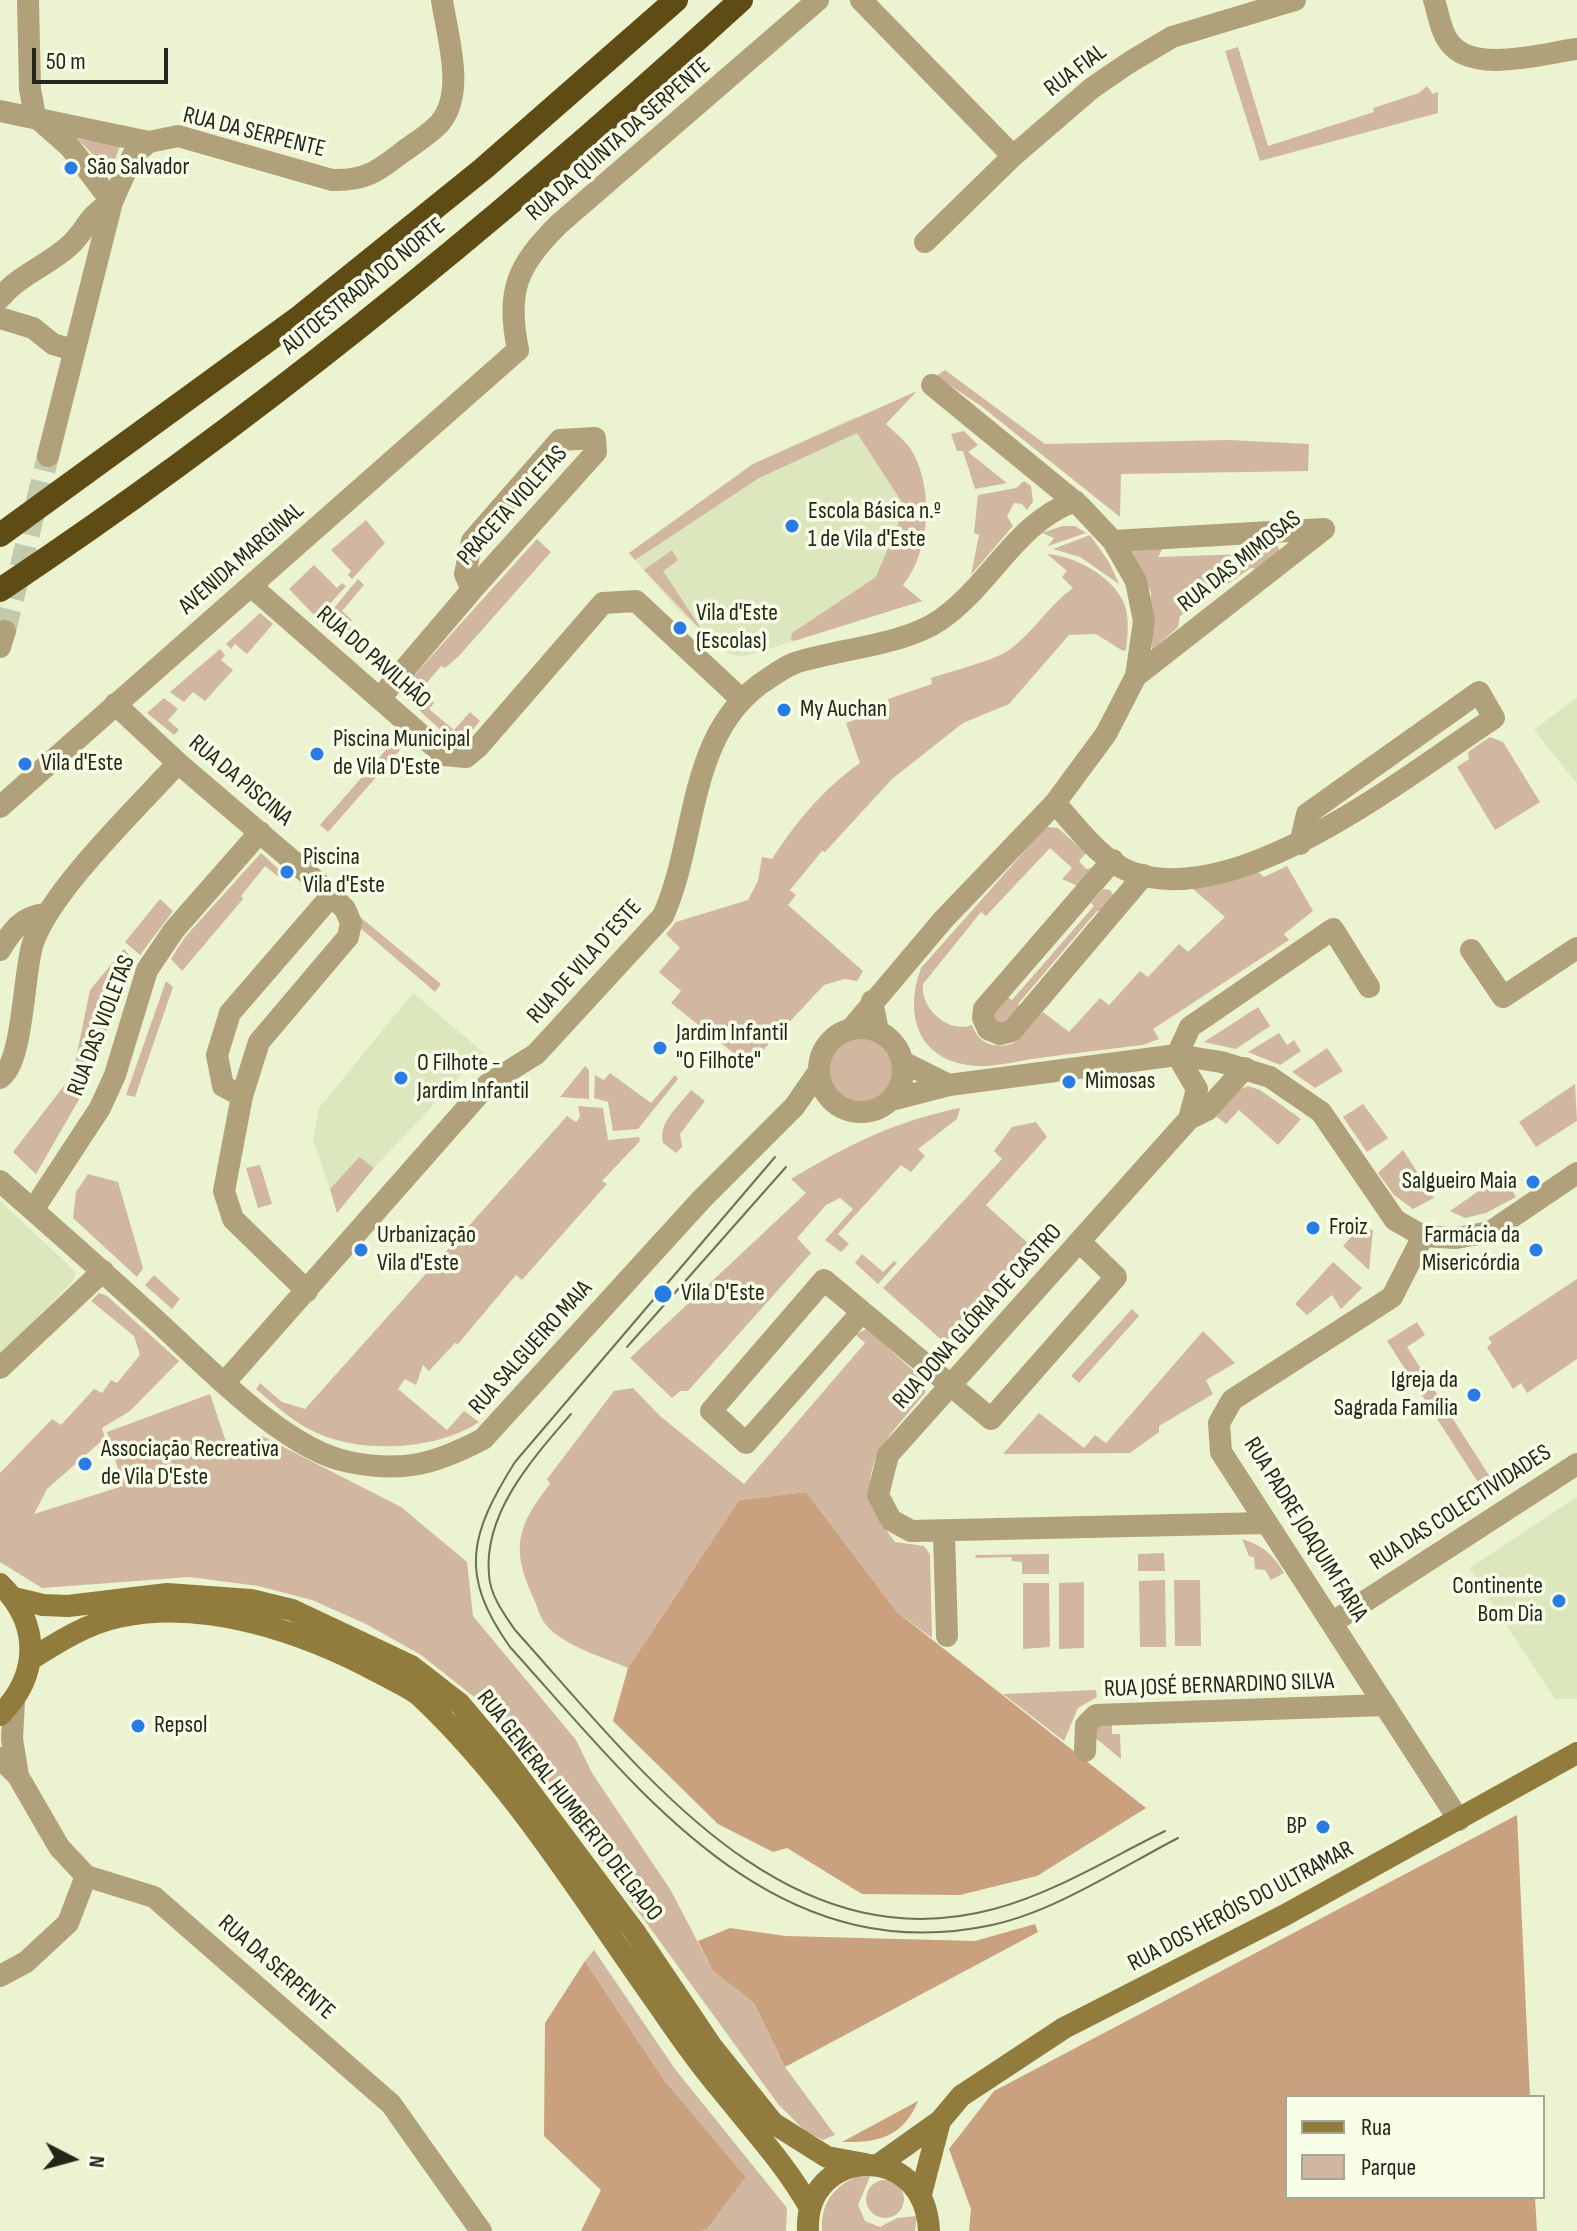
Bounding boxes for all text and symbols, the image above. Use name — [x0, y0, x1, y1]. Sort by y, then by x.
scale bar — [36, 32, 172, 82]
street label: RUA FIAL — [1039, 38, 1113, 104]
text: 50 m — [46, 47, 86, 76]
street label: RUA DA QUINTA DA SERPENTE — [521, 52, 717, 228]
street label: RUA DA SERPENTE — [180, 101, 328, 165]
place label: São Salvador — [87, 154, 189, 182]
marker: São Salvador — [62, 159, 80, 177]
street label: AUTOESTRADA DO NORTE — [277, 212, 451, 362]
street label: PRACETA VIOLETAS — [452, 440, 574, 572]
street label: AVENIDA MARGINAL — [173, 497, 311, 621]
place label: Escola Básica n.º 1 de Vila d'Este — [808, 498, 941, 554]
street label: RUA DAS MIMOSAS — [1173, 505, 1307, 619]
marker: Escola Básica n.º 1 de Vila d'Este — [783, 517, 801, 535]
place label: Vila d'Este (Escolas) — [696, 600, 778, 656]
street label: RUA DO PAVILHÃO — [310, 601, 436, 715]
marker: Vila d'Este (Escolas) — [671, 619, 689, 637]
place label: My Auchan — [800, 696, 887, 724]
marker: My Auchan — [775, 701, 793, 719]
place label: Piscina Municipal de Vila D'Este — [333, 726, 470, 782]
street label: RUA DA PISCINA — [182, 729, 298, 833]
marker: Piscina Municipal de Vila D'Este — [308, 745, 326, 763]
place label: Vila d'Este — [41, 750, 123, 778]
marker: Vila d'Este — [16, 755, 34, 773]
place label: Piscina Vila d'Este — [303, 844, 385, 900]
marker: Piscina Vila d'Este — [278, 863, 296, 881]
street label: RUA DE VILA D´ESTE — [522, 894, 648, 1030]
street label: RUA DAS VIOLETAS — [62, 952, 142, 1100]
place label: Jardim Infantil "O Filhote" — [676, 1020, 788, 1076]
marker: Jardim Infantil "O Filhote" — [651, 1039, 669, 1057]
place label: O Filhote - Jardim Infantil — [417, 1050, 529, 1106]
place label: Mimosas — [1085, 1068, 1155, 1096]
marker: O Filhote - Jardim Infantil — [392, 1069, 410, 1087]
marker: Mimosas — [1060, 1073, 1078, 1091]
place label: Salgueiro Maia — [1402, 1168, 1517, 1196]
marker: Salgueiro Maia — [1524, 1173, 1542, 1191]
place label: Froiz — [1329, 1214, 1368, 1242]
street label: RUA DONA GLÓRIA DE CASTRO — [887, 1219, 1069, 1415]
marker: Froiz — [1304, 1219, 1322, 1237]
place label: Urbanização Vila d'Este — [377, 1222, 476, 1278]
place label: Farmácia da Misericórdia — [1422, 1222, 1520, 1278]
marker: Urbanização Vila d'Este — [352, 1241, 370, 1259]
marker: Farmácia da Misericórdia — [1527, 1241, 1545, 1259]
street label: RUA SALGUEIRO MAIA — [463, 1275, 599, 1421]
place label: Vila D'Este — [681, 1280, 765, 1308]
marker: Vila D'Este — [652, 1283, 674, 1305]
place label: Igreja da Sagrada Família — [1334, 1367, 1458, 1423]
marker: Igreja da Sagrada Família — [1465, 1386, 1483, 1404]
street label: RUA PADRE JOAQUIM FARIA — [1237, 1432, 1373, 1628]
place label: Associação Recreativa de Vila D'Este — [101, 1436, 279, 1492]
street label: RUA DAS COLECTIVIDADES — [1365, 1439, 1557, 1577]
marker: Associação Recreativa de Vila D'Este — [76, 1455, 94, 1473]
place label: Continente Bom Dia — [1452, 1573, 1543, 1629]
marker: Continente Bom Dia — [1550, 1592, 1568, 1610]
street label: RUA JOSÉ BERNARDINO SILVA — [1103, 1668, 1335, 1704]
street label: RUA GENERAL HUMBERTO DELGADO — [470, 1685, 668, 1927]
place label: Repsol — [154, 1712, 207, 1740]
marker: Repsol — [129, 1717, 147, 1735]
place label: BP — [1286, 1813, 1307, 1841]
marker: BP — [1314, 1818, 1332, 1836]
street label: RUA DOS HERÓIS DO ULTRAMAR — [1123, 1835, 1359, 1979]
street label: RUA DA SERPENTE — [212, 1909, 340, 2027]
legend — [1285, 2095, 1545, 2199]
text: Rua — [1361, 2113, 1391, 2142]
north arrow — [32, 2119, 112, 2199]
text: Parque — [1361, 2153, 1416, 2182]
text: N — [82, 2154, 110, 2169]

